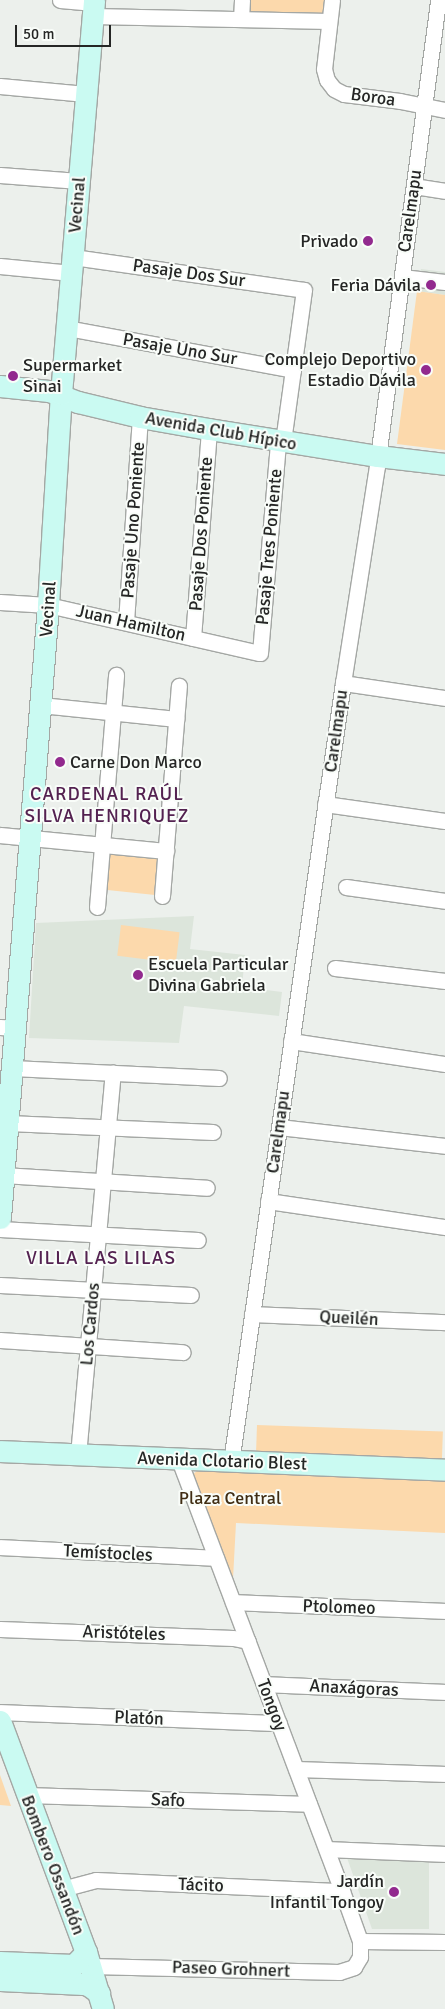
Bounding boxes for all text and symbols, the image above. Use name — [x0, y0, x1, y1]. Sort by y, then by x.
scale bar — [18, 15, 114, 47]
text: 50 m — [23, 25, 54, 43]
street label: Boroa — [349, 83, 397, 111]
street label: Carelmapu — [394, 168, 426, 254]
street label: Vecinal — [64, 176, 90, 234]
place label: Privado — [300, 230, 358, 252]
marker: Privado — [362, 235, 374, 247]
street label: Pasaje Dos Sur — [131, 254, 247, 292]
place label: Feria Dávila — [331, 274, 421, 296]
marker: Feria Dávila — [425, 279, 437, 291]
street label: Pasaje Uno Sur — [121, 328, 239, 370]
place label: Complejo Deportivo Estadio Dávila — [265, 349, 416, 392]
place label: Supermarket Sinai — [23, 355, 122, 398]
marker: Complejo Deportivo Estadio Dávila — [420, 364, 432, 376]
marker: Supermarket Sinai — [7, 370, 19, 382]
street label: Avenida Club Hípico — [144, 407, 298, 455]
street label: Pasaje Uno Poniente — [117, 441, 149, 599]
street label: Pasaje Dos Poniente — [185, 456, 217, 612]
street label: Pasaje Tres Poniente — [251, 468, 287, 626]
street label: Vecinal — [35, 580, 61, 638]
street label: Juan Hamilton — [74, 600, 188, 646]
street label: Carelmapu — [320, 688, 352, 774]
place label: Carne Don Marco — [70, 751, 202, 773]
marker: Carne Don Marco — [54, 756, 66, 768]
district label: CARDENAL RAÚL SILVA HENRIQUEZ — [23, 784, 191, 828]
place label: Escuela Particular Divina Gabriela — [148, 954, 288, 996]
marker: Escuela Particular Divina Gabriela — [132, 969, 144, 981]
street label: Carelmapu — [262, 1089, 294, 1175]
district label: VILLA LAS LILAS — [24, 1248, 178, 1270]
street label: Los Cardos — [76, 1282, 104, 1366]
street label: Queilén — [319, 1306, 379, 1330]
street label: Avenida Clotario Blest — [137, 1447, 307, 1475]
park label: Plaza Central — [179, 1487, 281, 1509]
street label: Temístocles — [63, 1540, 153, 1566]
street label: Ptolomeo — [302, 1595, 376, 1619]
street label: Aristóteles — [82, 1621, 166, 1645]
street label: Anaxágoras — [309, 1675, 399, 1701]
street label: Tongoy — [252, 1676, 292, 1734]
street label: Platón — [114, 1706, 164, 1730]
street label: Safo — [150, 1789, 186, 1811]
street label: Bombero Ossandón — [16, 1792, 90, 1938]
place label: Jardín Infantil Tongoy — [270, 1871, 384, 1914]
street label: Tácito — [178, 1873, 224, 1897]
marker: Jardín Infantil Tongoy — [388, 1886, 400, 1898]
street label: Paseo Grohnert — [172, 1956, 290, 1982]

